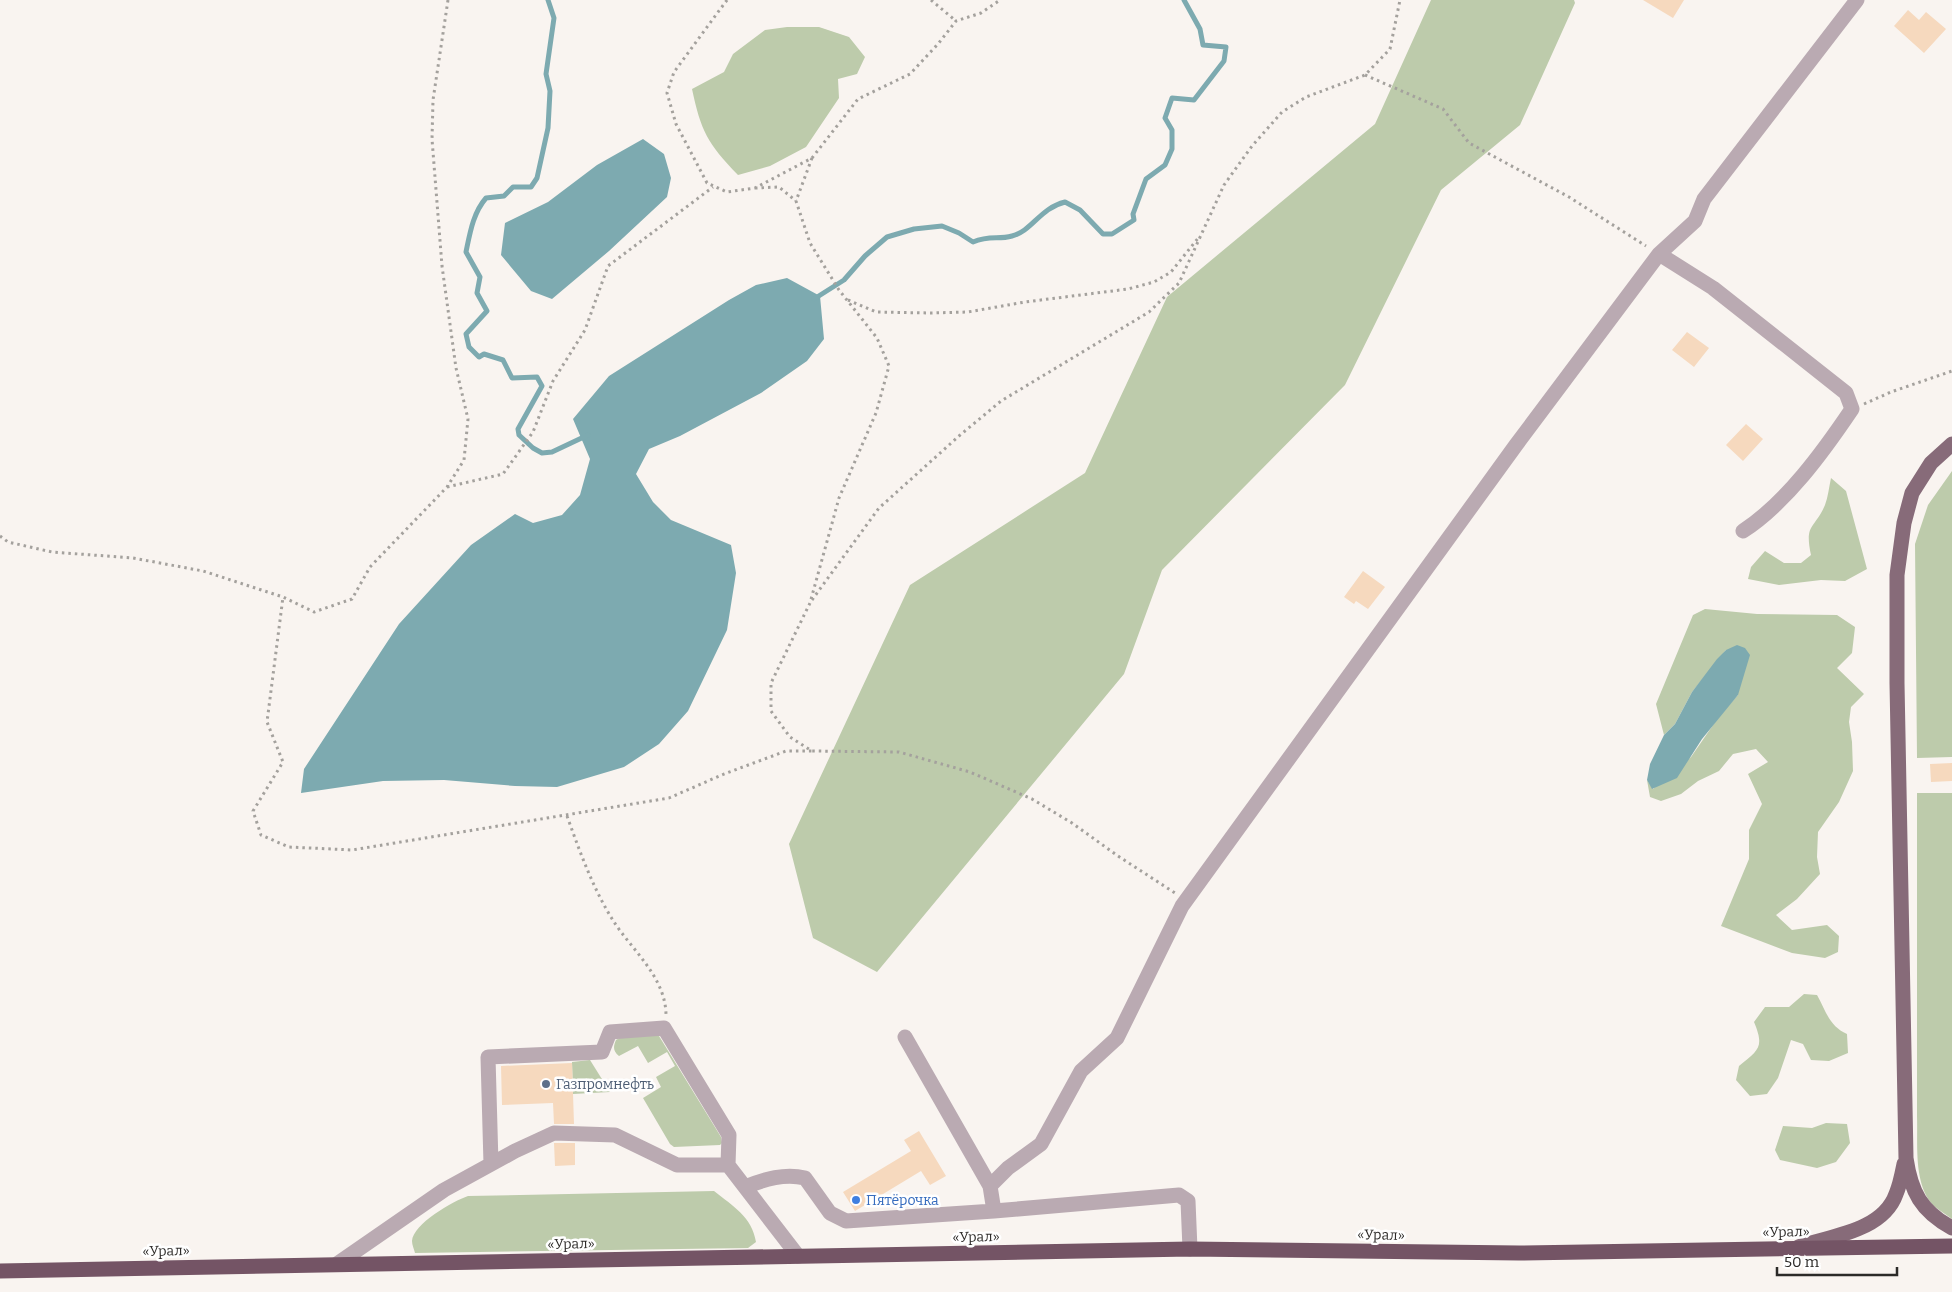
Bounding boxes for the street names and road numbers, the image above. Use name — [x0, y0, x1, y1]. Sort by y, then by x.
street label: «Урал» — [1762, 1223, 1810, 1241]
street label: «Урал» — [1357, 1226, 1405, 1244]
street label: «Урал» — [952, 1228, 1000, 1246]
street label: «Урал» — [547, 1235, 595, 1253]
street label: «Урал» — [142, 1242, 190, 1260]

